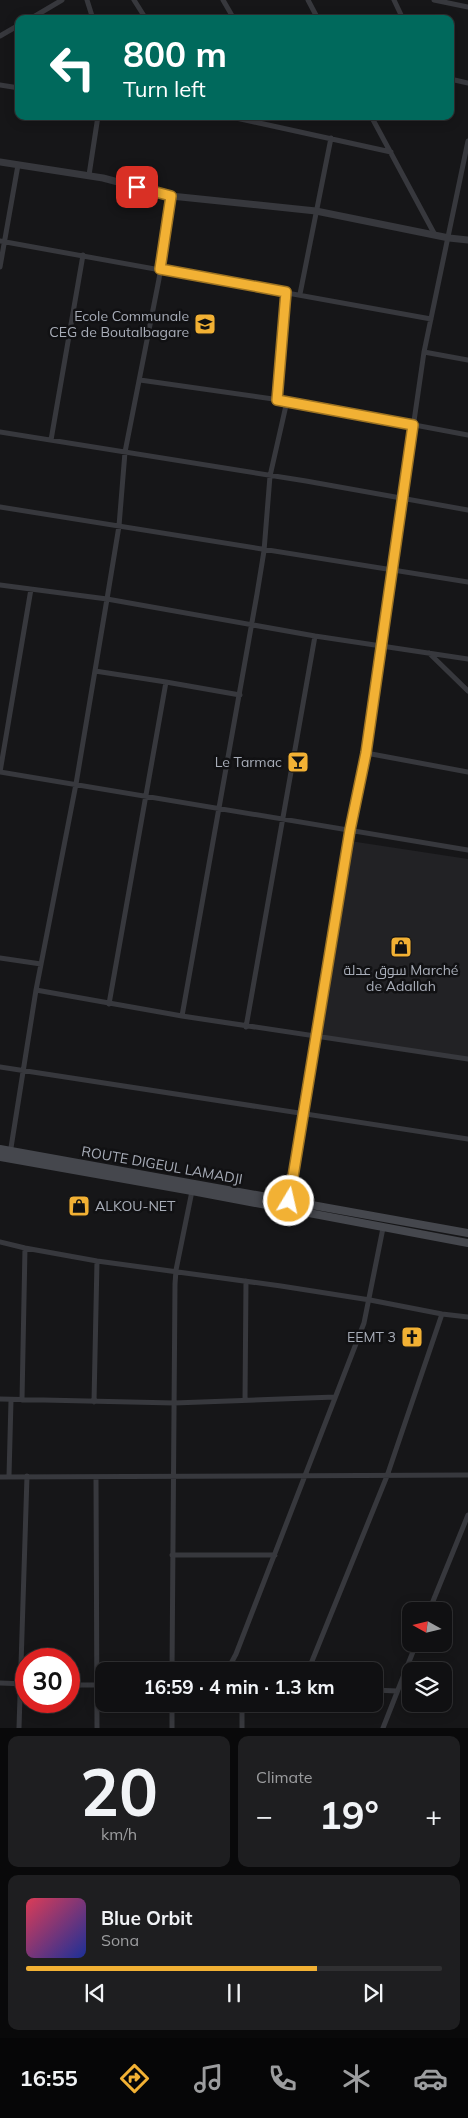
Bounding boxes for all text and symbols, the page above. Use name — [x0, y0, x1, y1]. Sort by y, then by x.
text: 800 m — [123, 32, 227, 76]
icon: left — [40, 35, 105, 100]
text: Turn left — [123, 75, 206, 103]
pin — [116, 166, 158, 208]
icon: arrive — [123, 173, 151, 201]
place label: Ecole Communale CEG de Boutalbagare — [49, 307, 189, 341]
school or university icon: Ecole Communale CEG de Boutalbagare — [193, 312, 217, 336]
bar icon: Le Tarmac — [286, 750, 310, 774]
place label: Le Tarmac — [215, 753, 282, 771]
shop icon: سوق عدلة Marché de Adallah — [389, 935, 413, 959]
place label: سوق عدلة Marché de Adallah — [344, 961, 458, 995]
street label: ROUTE DIGEUL LAMADJI — [80, 1142, 244, 1188]
position arrow — [262, 1174, 314, 1226]
shop icon: ALKOU-NET — [67, 1194, 91, 1218]
place label: ALKOU-NET — [95, 1197, 176, 1215]
church icon: EEMT 3 — [400, 1325, 424, 1349]
place label: EEMT 3 — [347, 1328, 396, 1346]
north arrow — [402, 1602, 452, 1652]
map controls — [402, 1602, 452, 1712]
speed limit sign: 30 — [15, 1648, 80, 1713]
button: layers — [402, 1662, 452, 1712]
text: 16:59 · 4 min · 1.3 km — [143, 1675, 335, 1699]
text: 20 — [80, 1751, 158, 1832]
text: Climate — [256, 1767, 312, 1787]
text: 19° — [319, 1791, 379, 1839]
text: − — [256, 1798, 273, 1833]
text: + — [425, 1798, 442, 1833]
text: km/h — [101, 1824, 137, 1844]
text: Blue Orbit — [101, 1906, 192, 1930]
text: Sona — [101, 1930, 139, 1950]
icon: previous — [81, 1979, 109, 2007]
icon: pause — [220, 1979, 248, 2007]
icon: next — [359, 1979, 387, 2007]
icon: directions — [117, 2061, 152, 2096]
icon: music — [191, 2061, 226, 2096]
icon: phone — [265, 2061, 300, 2096]
icon: climate — [339, 2061, 374, 2096]
icon: car — [413, 2061, 448, 2096]
text: 16:55 — [20, 2064, 78, 2092]

